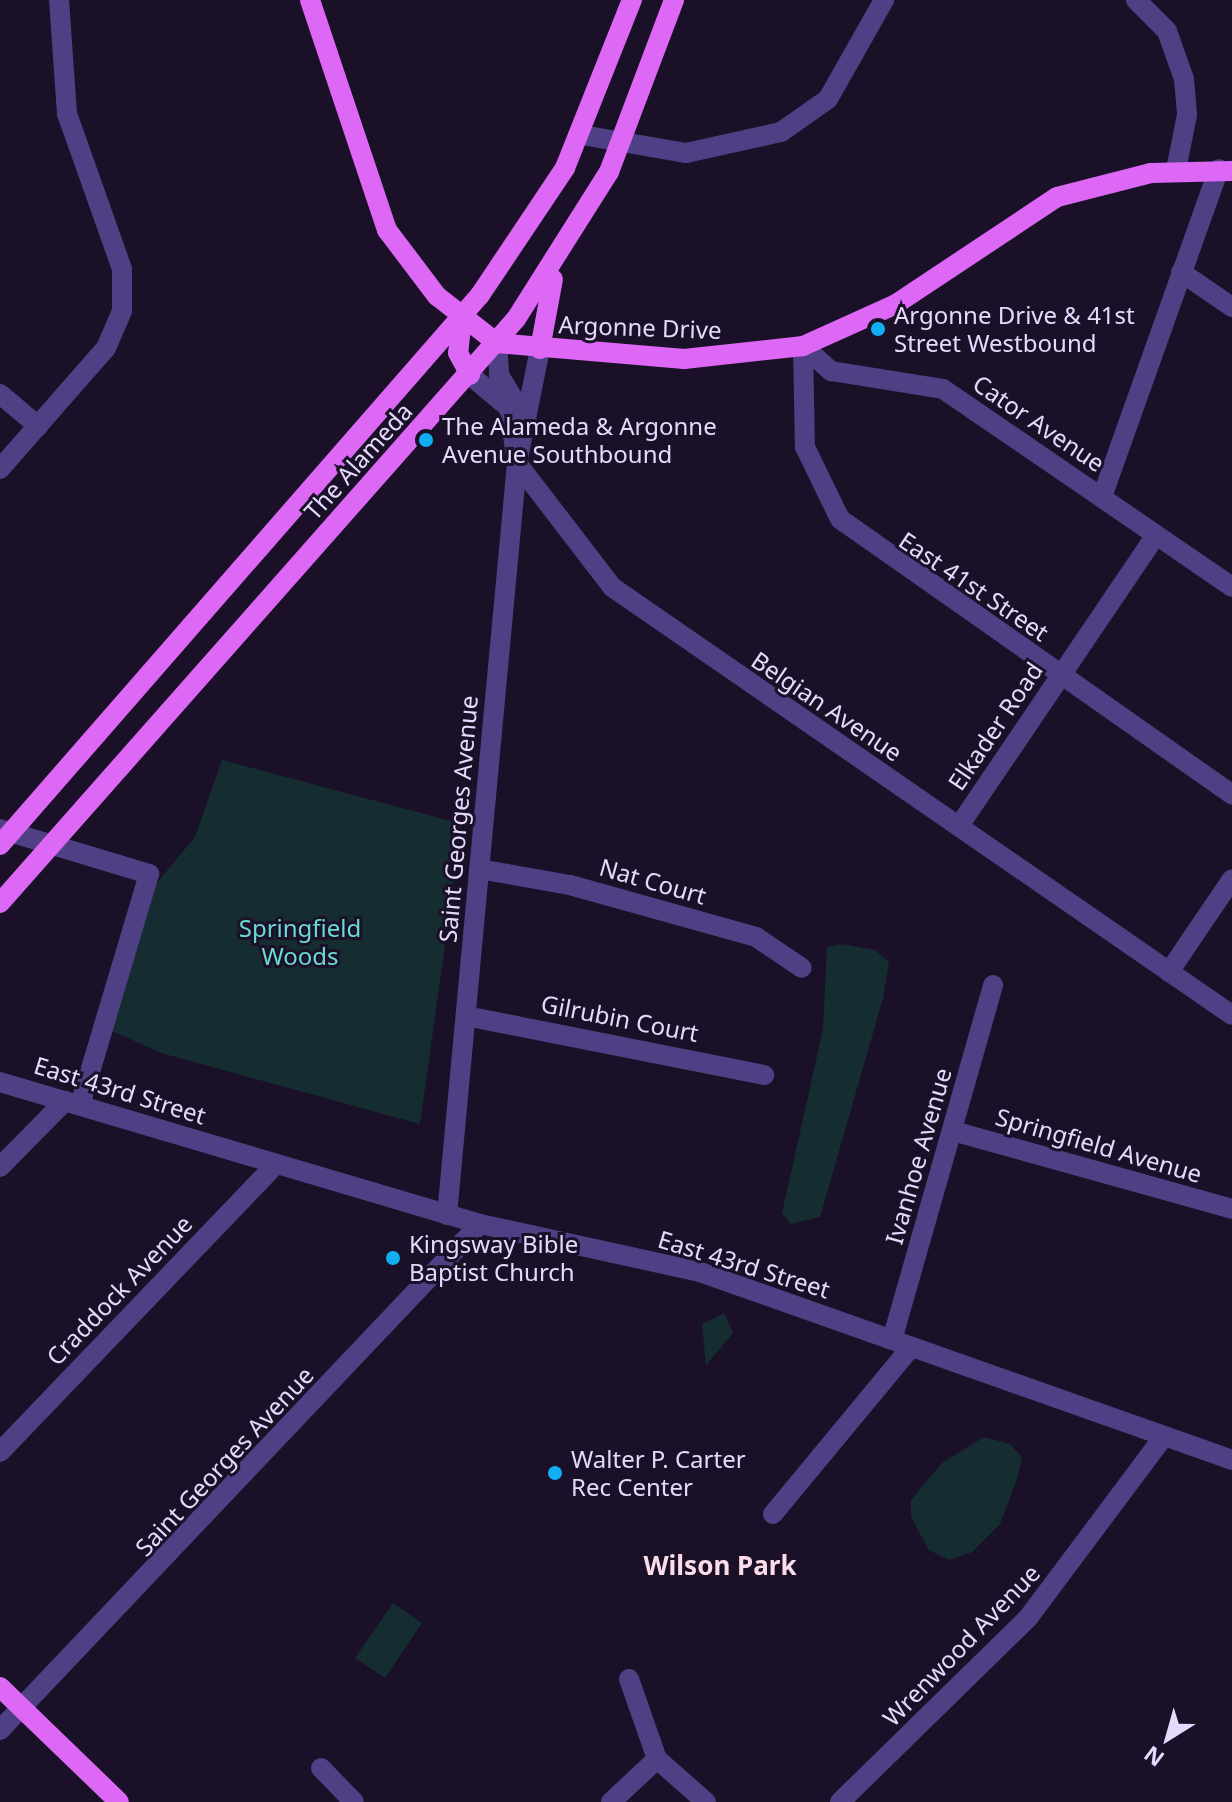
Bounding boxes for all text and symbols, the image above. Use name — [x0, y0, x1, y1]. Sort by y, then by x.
place label: Argonne Drive & 41st Street Westbound — [894, 301, 1135, 357]
street label: Argonne Drive — [558, 310, 722, 344]
marker: Argonne Drive & 41st Street Westbound — [869, 320, 887, 338]
street label: Cator Avenue — [968, 368, 1110, 478]
street label: The Alameda — [298, 397, 418, 525]
place label: The Alameda & Argonne Avenue Southbound — [442, 412, 717, 468]
marker: The Alameda & Argonne Avenue Southbound — [417, 431, 435, 449]
street label: East 41st Street — [894, 525, 1054, 647]
street label: Belgian Avenue — [746, 645, 908, 767]
street label: Elkader Road — [942, 657, 1048, 795]
street label: Saint Georges Avenue — [433, 694, 483, 944]
street label: Nat Court — [596, 852, 710, 910]
park label: Springfield Woods — [239, 914, 361, 970]
street label: Gilrubin Court — [539, 989, 701, 1047]
street label: East 43rd Street — [31, 1050, 209, 1130]
street label: Ivanhoe Avenue — [879, 1065, 957, 1247]
street label: Springfield Avenue — [993, 1102, 1205, 1188]
street label: Craddock Avenue — [40, 1209, 198, 1371]
street label: East 43rd Street — [655, 1224, 833, 1304]
place label: Kingsway Bible Baptist Church — [409, 1230, 578, 1286]
marker: Kingsway Bible Baptist Church — [384, 1249, 402, 1267]
street label: Saint Georges Avenue — [129, 1360, 319, 1562]
place label: Walter P. Carter Rec Center — [571, 1445, 746, 1501]
marker: Walter P. Carter Rec Center — [546, 1464, 564, 1482]
district label: Wilson Park — [643, 1550, 797, 1582]
street label: Wrenwood Avenue — [877, 1558, 1045, 1732]
north arrow — [1128, 1698, 1208, 1778]
text: N — [1137, 1740, 1170, 1775]

